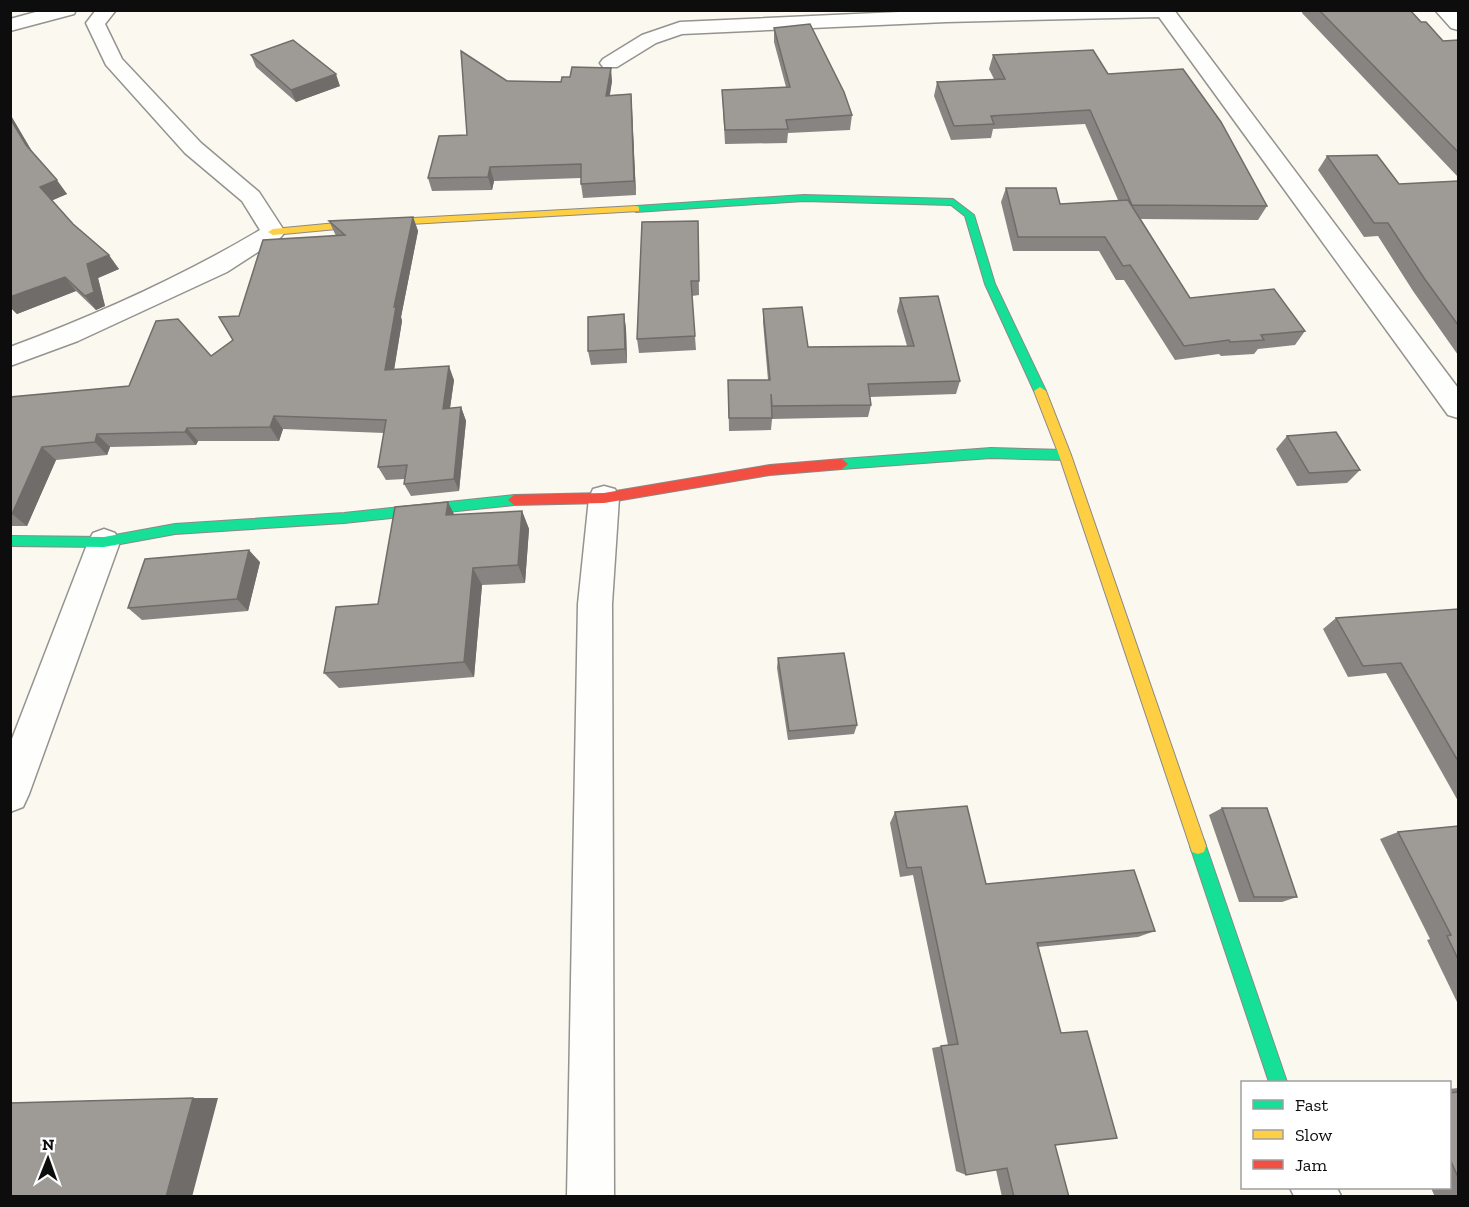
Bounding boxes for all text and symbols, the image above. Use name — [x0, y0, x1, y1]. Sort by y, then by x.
legend — [1241, 1081, 1451, 1189]
text: Fast — [1295, 1094, 1328, 1116]
text: Slow — [1295, 1124, 1332, 1146]
north arrow — [18, 1129, 78, 1189]
text: N — [42, 1135, 55, 1154]
text: Jam — [1295, 1154, 1327, 1176]

